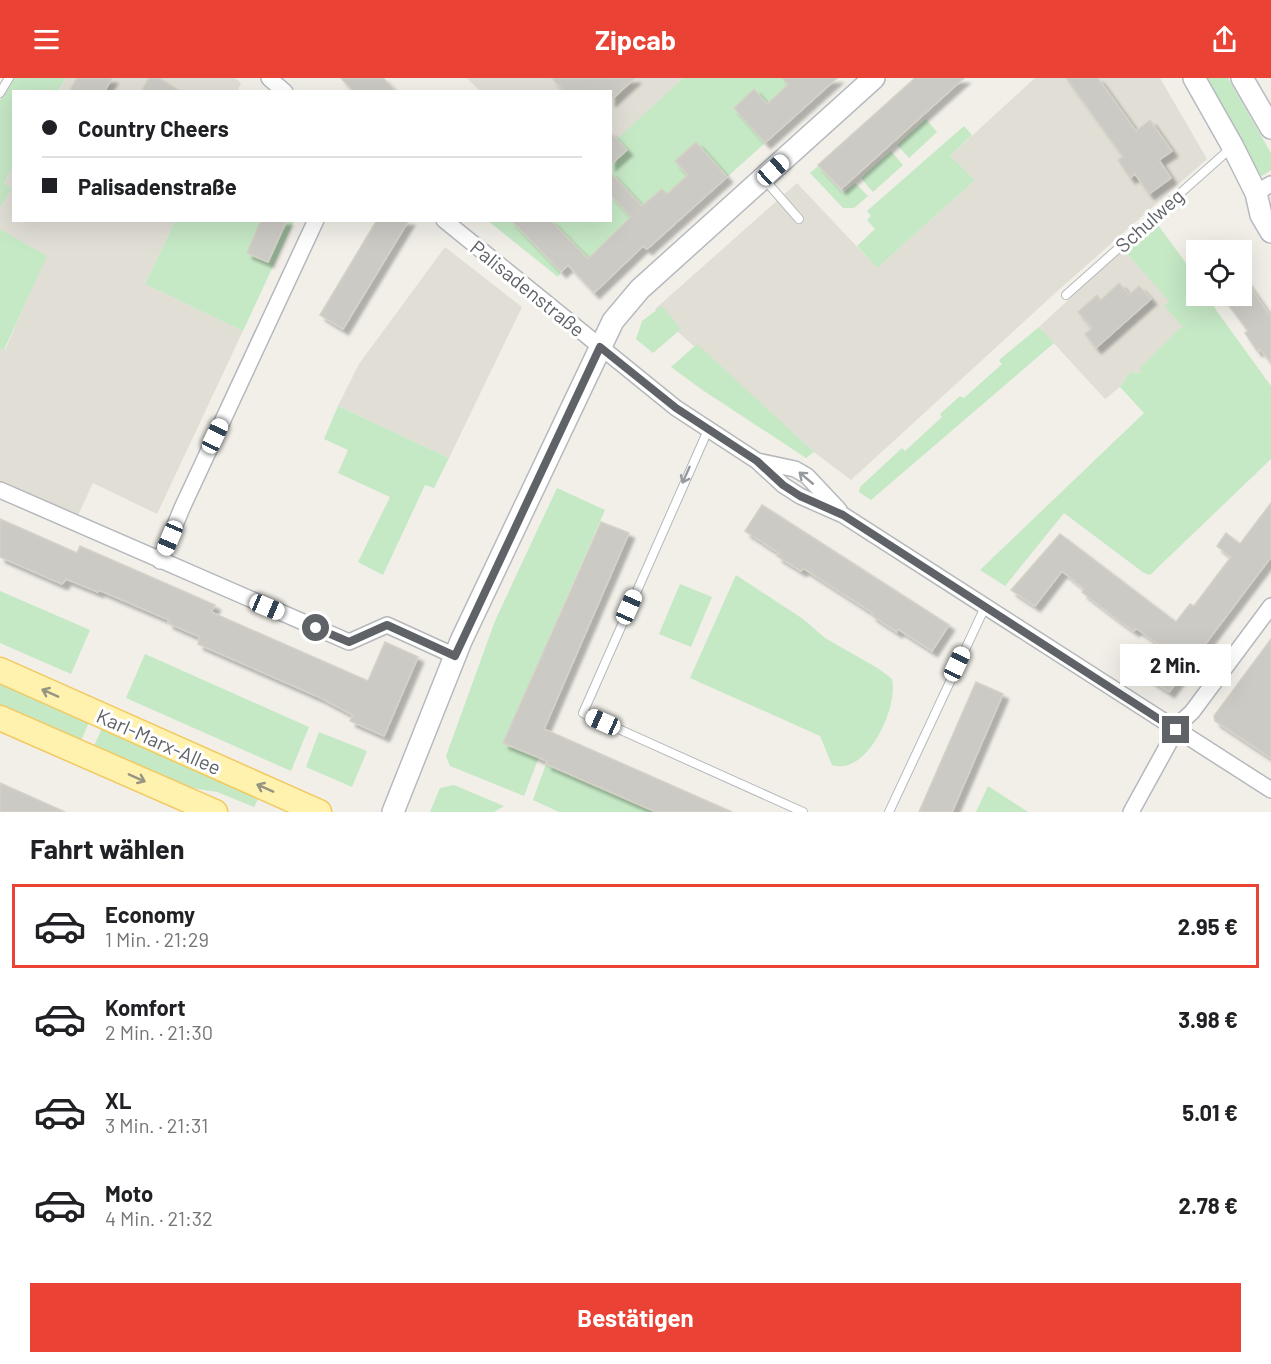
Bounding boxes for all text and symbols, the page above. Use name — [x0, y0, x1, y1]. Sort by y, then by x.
icon: menu — [30, 23, 63, 56]
text: Zipcab — [595, 23, 676, 55]
icon: share — [1208, 23, 1241, 56]
text: Country Cheers — [78, 115, 229, 141]
car — [754, 151, 792, 189]
text: Palisadenstraße — [78, 173, 237, 199]
street label: Schulweg — [1110, 183, 1188, 257]
street label: Palisadenstraße — [466, 235, 590, 341]
map controls — [1186, 240, 1252, 306]
button: locate — [1186, 240, 1252, 306]
car — [199, 416, 231, 456]
one-way arrow — [680, 465, 691, 484]
one-way arrow — [798, 471, 814, 484]
car — [155, 518, 185, 558]
car — [613, 587, 645, 627]
car — [247, 592, 287, 622]
route start — [302, 614, 329, 641]
callout: 2 Min. — [1120, 643, 1232, 685]
car — [941, 644, 973, 684]
text: 2 Min. — [1150, 653, 1201, 677]
one-way arrow — [41, 686, 59, 698]
street label: Karl-Marx-Allee — [93, 703, 225, 779]
car — [583, 706, 623, 738]
route end — [1162, 716, 1189, 743]
one-way arrow — [127, 772, 145, 784]
one-way arrow — [256, 782, 274, 793]
text: Fahrt wählen — [30, 832, 185, 864]
icon: car — [33, 899, 87, 953]
text: Economy — [105, 901, 195, 927]
text: 2.95 € — [1178, 913, 1238, 939]
text: 1 Min. · 21:29 — [105, 927, 209, 951]
icon: car — [33, 992, 87, 1046]
text: Komfort — [105, 994, 186, 1020]
text: 3.98 € — [1178, 1006, 1238, 1032]
text: 2 Min. · 21:30 — [105, 1020, 213, 1044]
icon: car — [33, 1085, 87, 1139]
text: XL — [105, 1087, 131, 1113]
text: 5.01 € — [1182, 1099, 1238, 1125]
text: 3 Min. · 21:31 — [105, 1113, 208, 1137]
icon: car — [33, 1178, 87, 1232]
text: Moto — [105, 1180, 153, 1206]
text: 2.78 € — [1179, 1192, 1238, 1218]
text: 4 Min. · 21:32 — [105, 1206, 213, 1230]
button: Bestätigen — [30, 1283, 1241, 1352]

